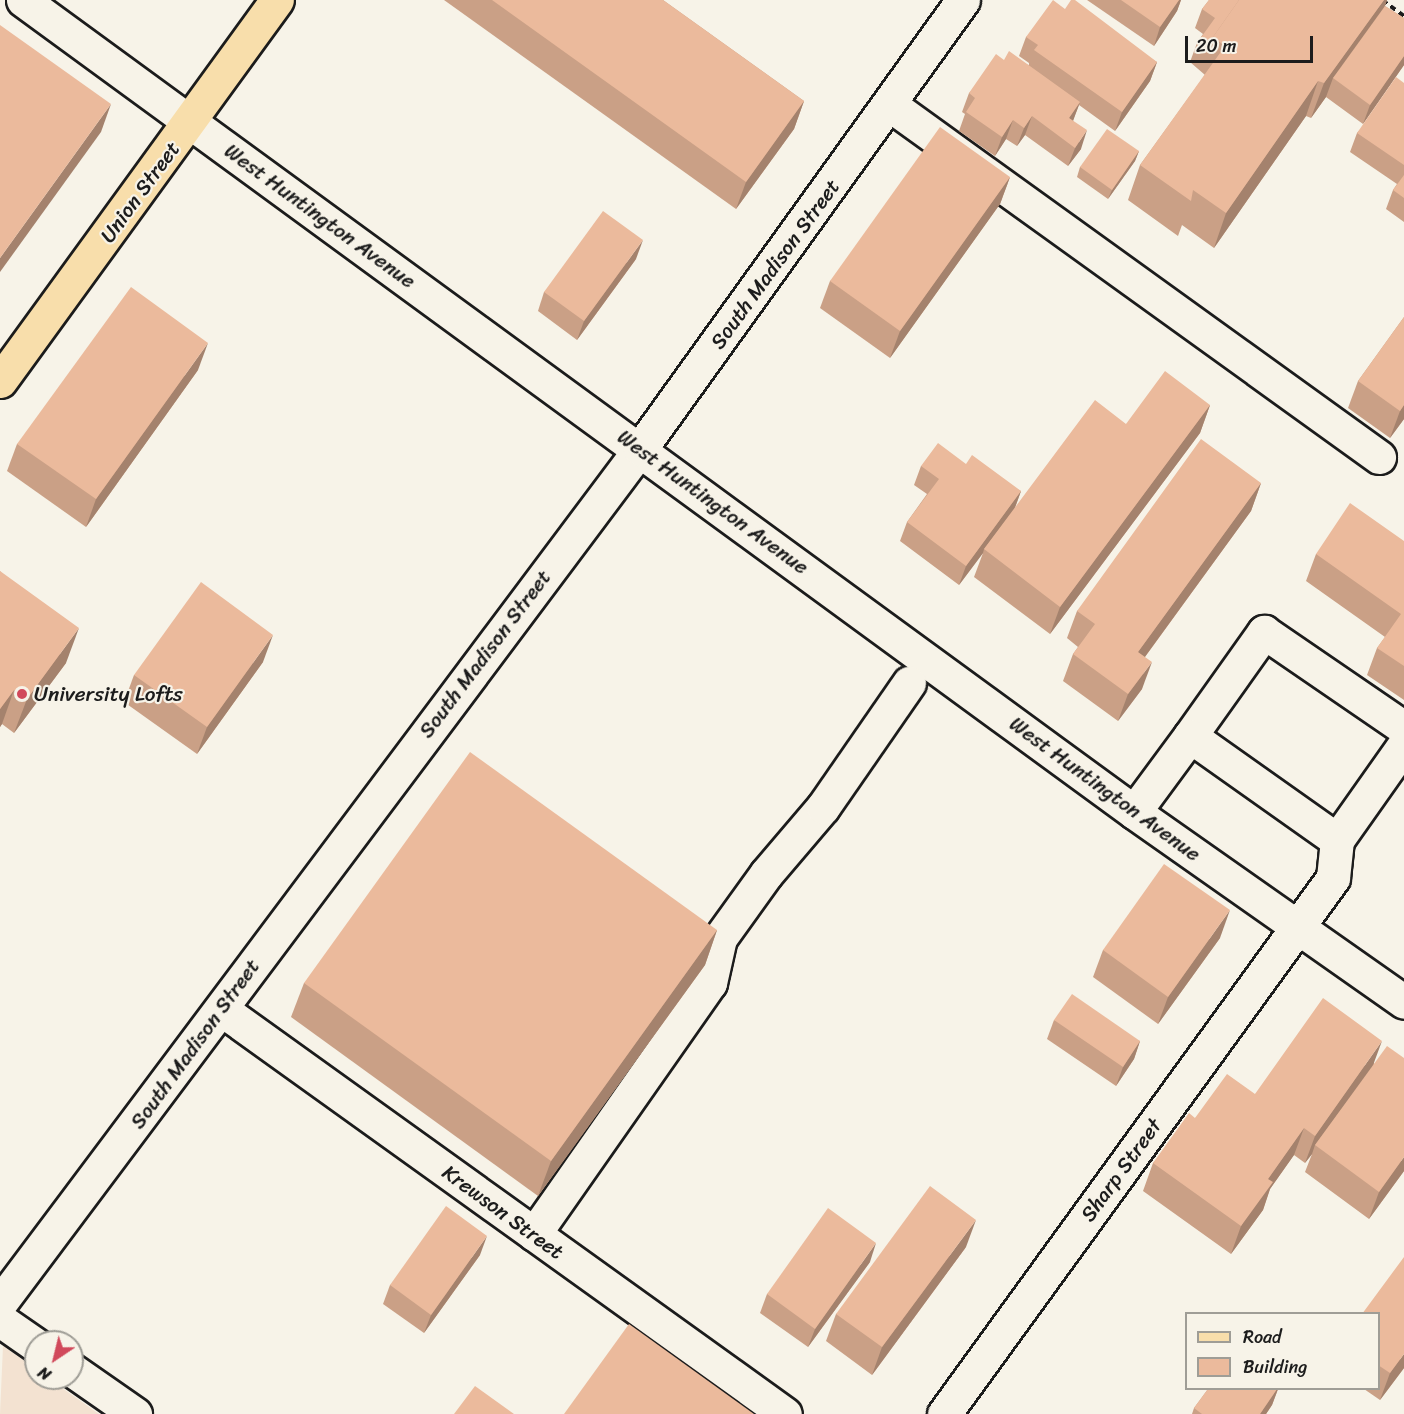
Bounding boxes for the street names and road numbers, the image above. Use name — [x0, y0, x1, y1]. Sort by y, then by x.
street label: Union Street — [95, 136, 185, 248]
street label: West Huntington Avenue — [220, 138, 420, 294]
street label: South Madison Street — [705, 174, 845, 354]
street label: West Huntington Avenue — [613, 424, 813, 580]
street label: South Madison Street — [414, 565, 556, 743]
street label: West Huntington Avenue — [1005, 711, 1205, 867]
street label: South Madison Street — [125, 954, 265, 1134]
street label: Sharp Street — [1075, 1114, 1167, 1226]
street label: Krewson Street — [437, 1160, 569, 1264]

